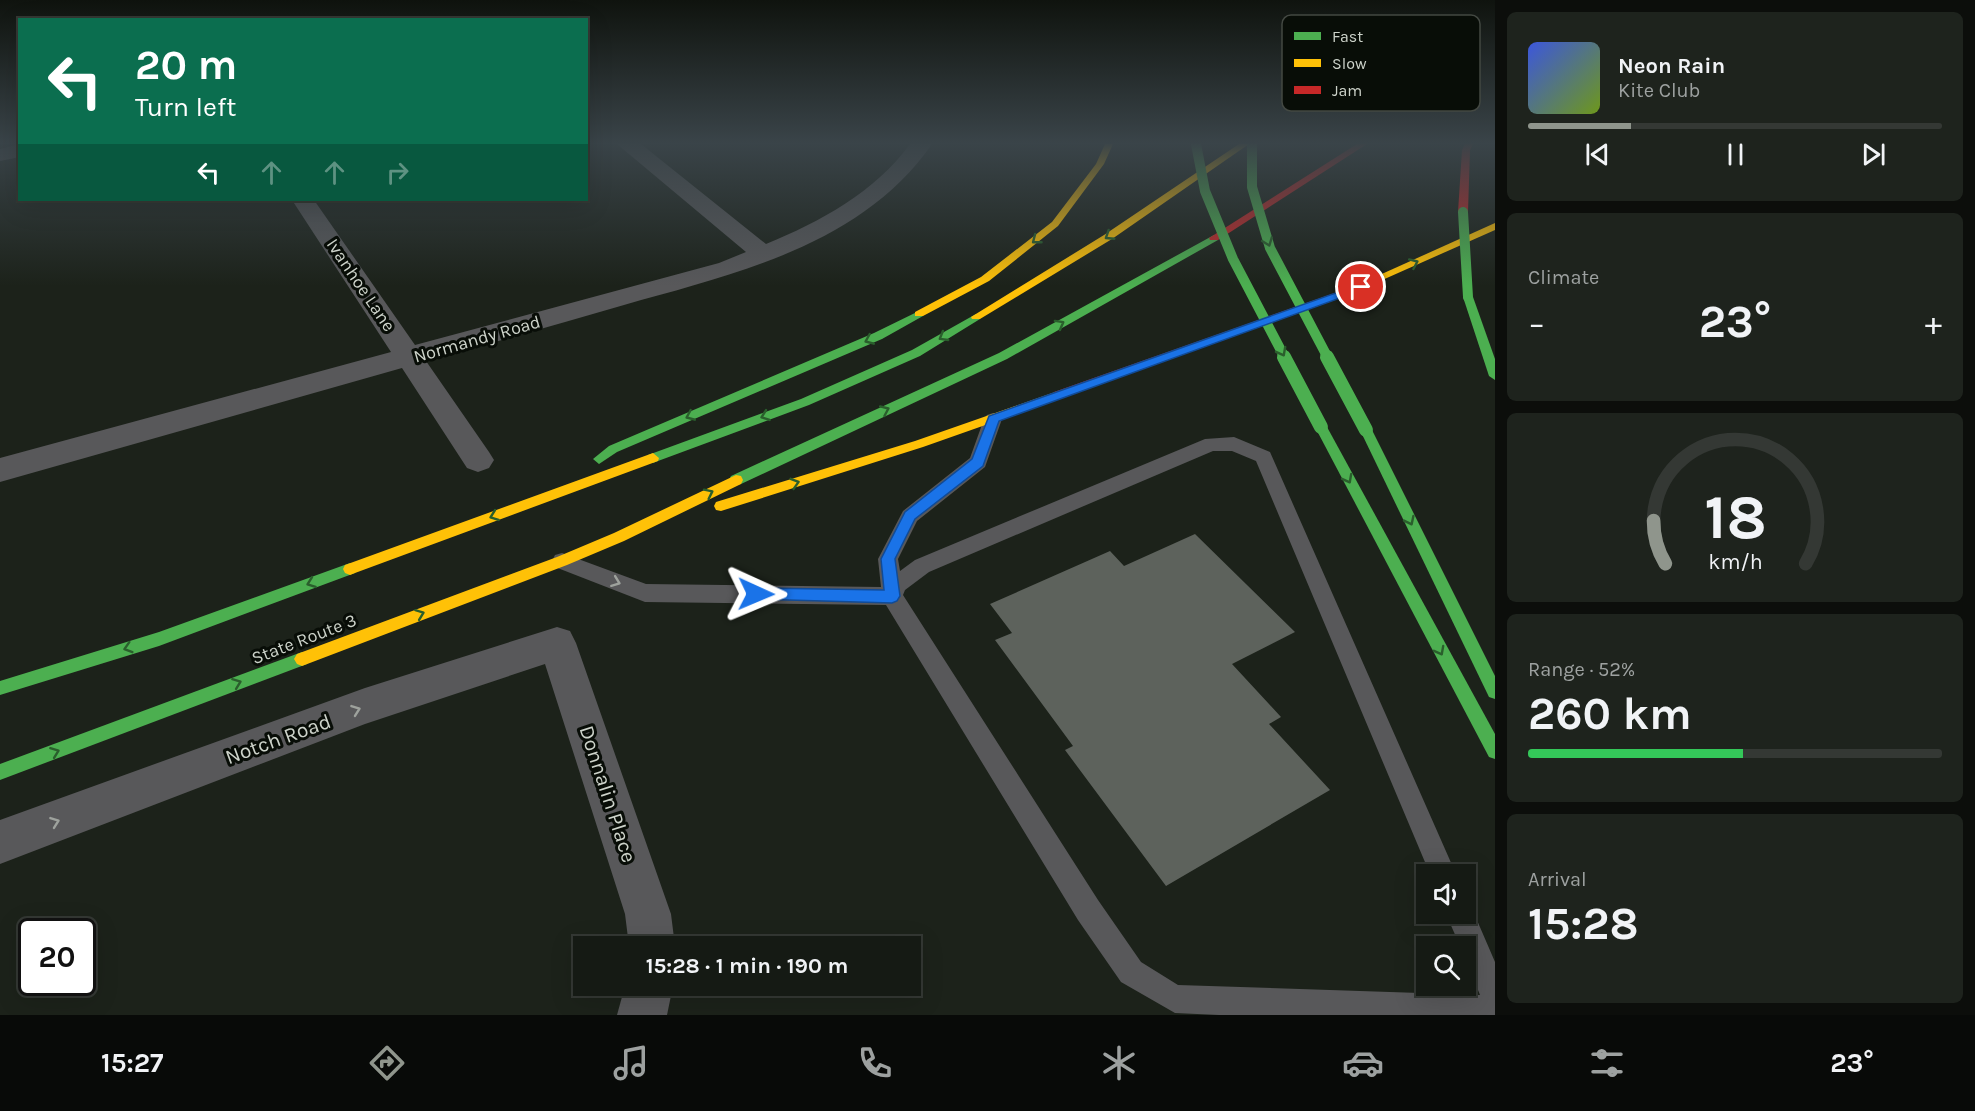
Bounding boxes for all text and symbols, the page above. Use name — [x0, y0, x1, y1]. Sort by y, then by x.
legend — [1282, 15, 1480, 111]
text: Fast — [1332, 27, 1363, 46]
text: 20 m — [135, 40, 237, 90]
icon: left — [36, 42, 114, 120]
text: Neon Rain — [1618, 53, 1725, 79]
text: Slow — [1332, 54, 1367, 73]
text: Kite Club — [1618, 79, 1700, 102]
text: Jam — [1332, 81, 1362, 100]
text: Turn left — [135, 91, 236, 123]
icon: previous — [1581, 138, 1614, 171]
icon: pause — [1719, 138, 1752, 171]
icon: next — [1857, 138, 1890, 171]
icon: left — [192, 156, 225, 189]
icon: ahead — [255, 156, 288, 189]
icon: ahead — [318, 156, 351, 189]
icon: right — [381, 156, 414, 189]
one-way arrow — [1105, 228, 1116, 239]
one-way arrow — [1031, 232, 1042, 243]
street label: Ivanhoe Lane — [322, 234, 400, 336]
one-way arrow — [1261, 236, 1273, 247]
one-way arrow — [1408, 258, 1419, 270]
pin — [1335, 261, 1386, 312]
text: Climate — [1528, 266, 1599, 289]
icon: arrive — [1344, 270, 1377, 303]
text: 23° — [1699, 296, 1771, 348]
text: − — [1528, 304, 1545, 342]
text: + — [1925, 304, 1942, 342]
street label: Normandy Road — [411, 310, 543, 368]
one-way arrow — [1054, 320, 1064, 331]
one-way arrow — [939, 330, 949, 341]
one-way arrow — [865, 333, 876, 345]
one-way arrow — [1275, 346, 1286, 357]
one-way arrow — [879, 405, 890, 417]
one-way arrow — [685, 409, 696, 421]
one-way arrow — [760, 409, 771, 422]
one-way arrow — [1341, 472, 1353, 483]
one-way arrow — [789, 477, 800, 490]
text: 18 — [1704, 482, 1766, 555]
one-way arrow — [703, 489, 713, 500]
one-way arrow — [489, 508, 500, 521]
one-way arrow — [1403, 514, 1415, 525]
text: km/h — [1708, 550, 1762, 575]
position arrow — [724, 562, 788, 626]
one-way arrow — [610, 575, 621, 587]
one-way arrow — [306, 576, 317, 588]
street label: State Route 3 — [248, 609, 360, 669]
one-way arrow — [414, 609, 425, 621]
one-way arrow — [123, 641, 133, 653]
one-way arrow — [1432, 645, 1444, 656]
text: Range · 52% — [1528, 658, 1635, 681]
one-way arrow — [231, 678, 242, 690]
text: 260 km — [1528, 688, 1692, 740]
one-way arrow — [350, 705, 361, 717]
street label: Notch Road — [222, 709, 334, 769]
street label: Donnalin Place — [575, 722, 641, 866]
one-way arrow — [49, 746, 60, 759]
one-way arrow — [49, 816, 60, 829]
map controls — [1416, 864, 1476, 996]
button: sound — [1416, 864, 1476, 924]
text: Arrival — [1528, 868, 1587, 891]
text: 15:28 — [1528, 898, 1639, 950]
speed limit sign: 20 — [18, 918, 96, 996]
button: search — [1416, 936, 1476, 996]
text: 15:28 · 1 min · 190 m — [646, 953, 848, 979]
icon: directions — [366, 1042, 408, 1084]
icon: music — [610, 1042, 652, 1084]
icon: phone — [854, 1042, 896, 1084]
icon: climate — [1098, 1042, 1140, 1084]
icon: car — [1342, 1042, 1384, 1084]
icon: filters — [1586, 1042, 1628, 1084]
text: 15:27 — [101, 1047, 163, 1079]
text: 23° — [1830, 1047, 1874, 1079]

